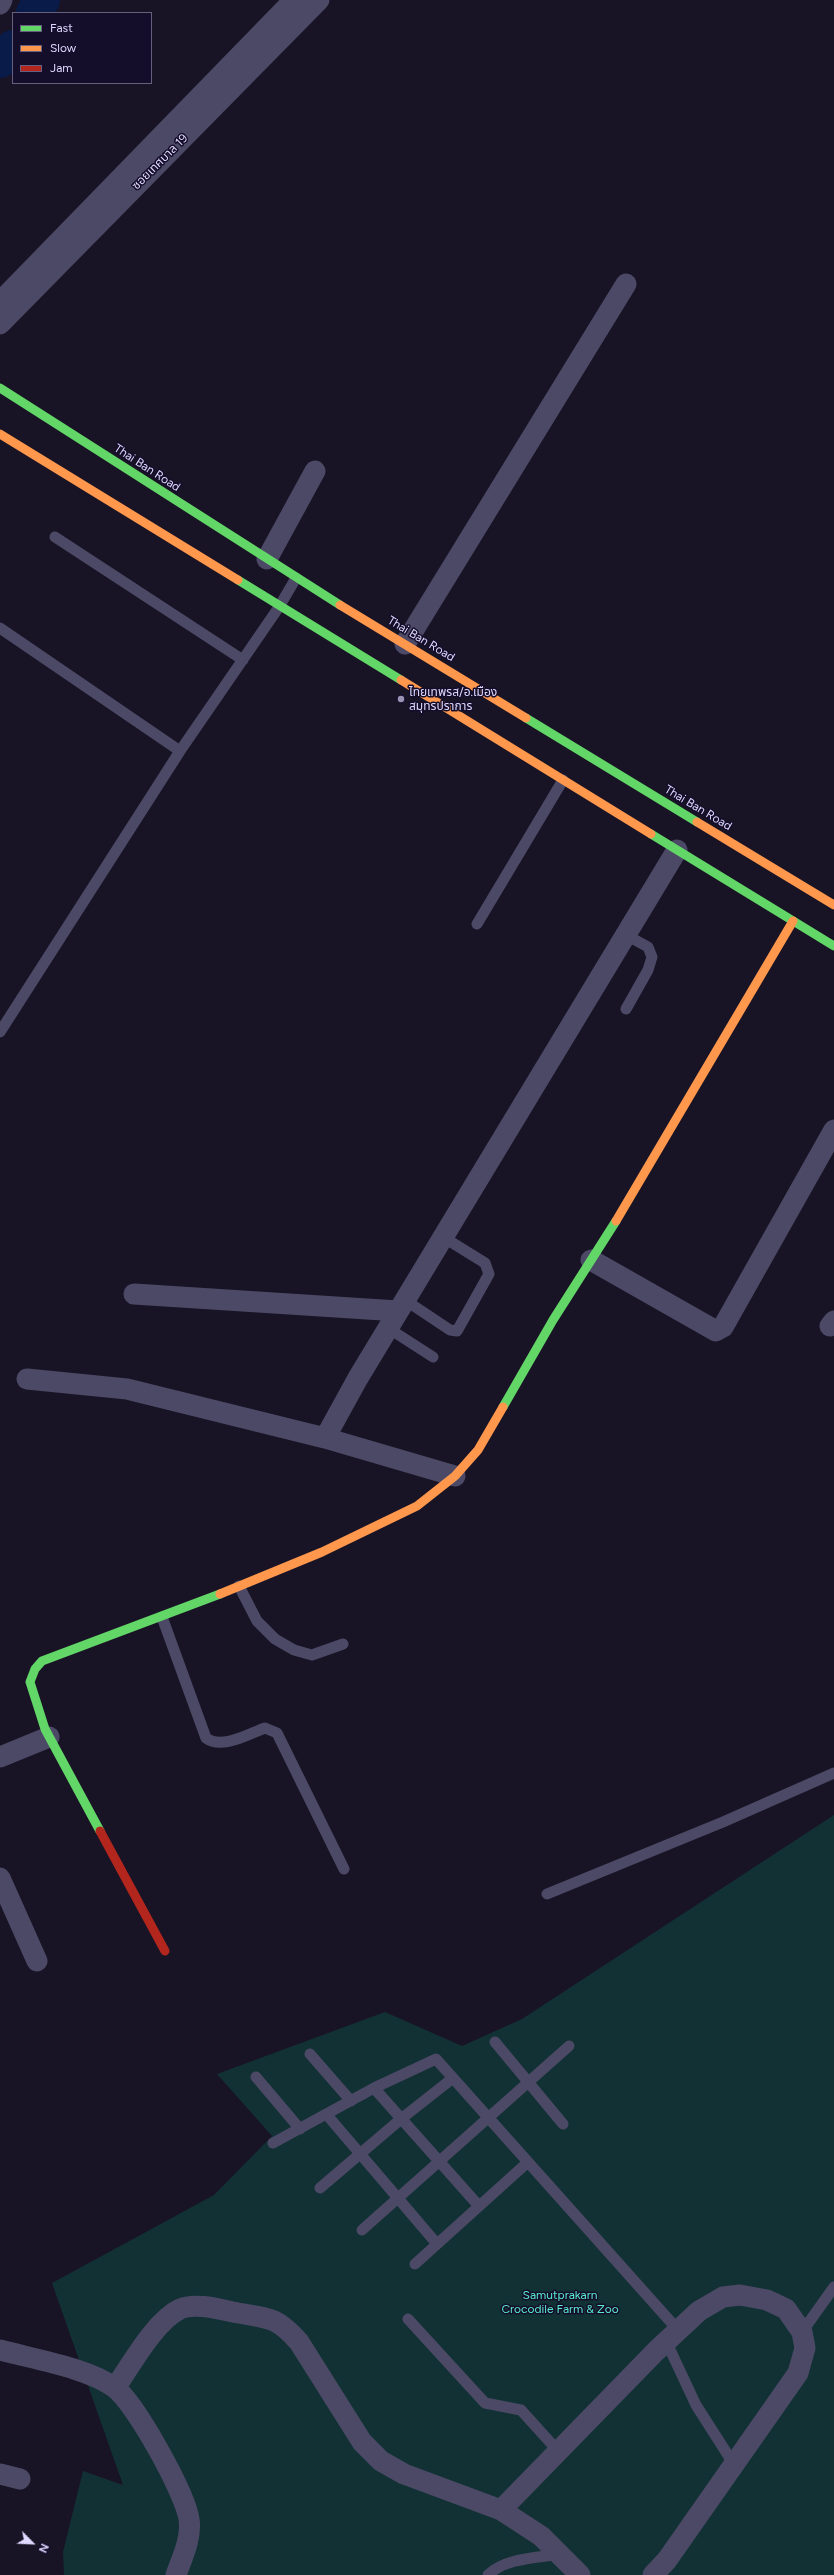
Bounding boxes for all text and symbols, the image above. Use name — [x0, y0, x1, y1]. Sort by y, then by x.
legend — [12, 12, 152, 84]
text: Fast — [50, 21, 73, 35]
text: Slow — [50, 41, 76, 55]
text: Jam — [50, 61, 73, 75]
street label: ซอยเทศบาล 19 — [129, 131, 191, 193]
street label: Thai Ban Road — [111, 441, 183, 495]
street label: Thai Ban Road — [385, 613, 457, 665]
place label: ไทยเทพรส/อ.เมือง สมุทรปราการ — [409, 685, 497, 713]
marker: ไทยเทพรส/อ.เมือง สมุทรปราการ — [396, 694, 406, 704]
street label: Thai Ban Road — [662, 782, 734, 834]
park label: Samutprakarn Crocodile Farm & Zoo — [501, 2288, 619, 2316]
north arrow — [12, 2523, 52, 2563]
text: N — [36, 2542, 51, 2555]

